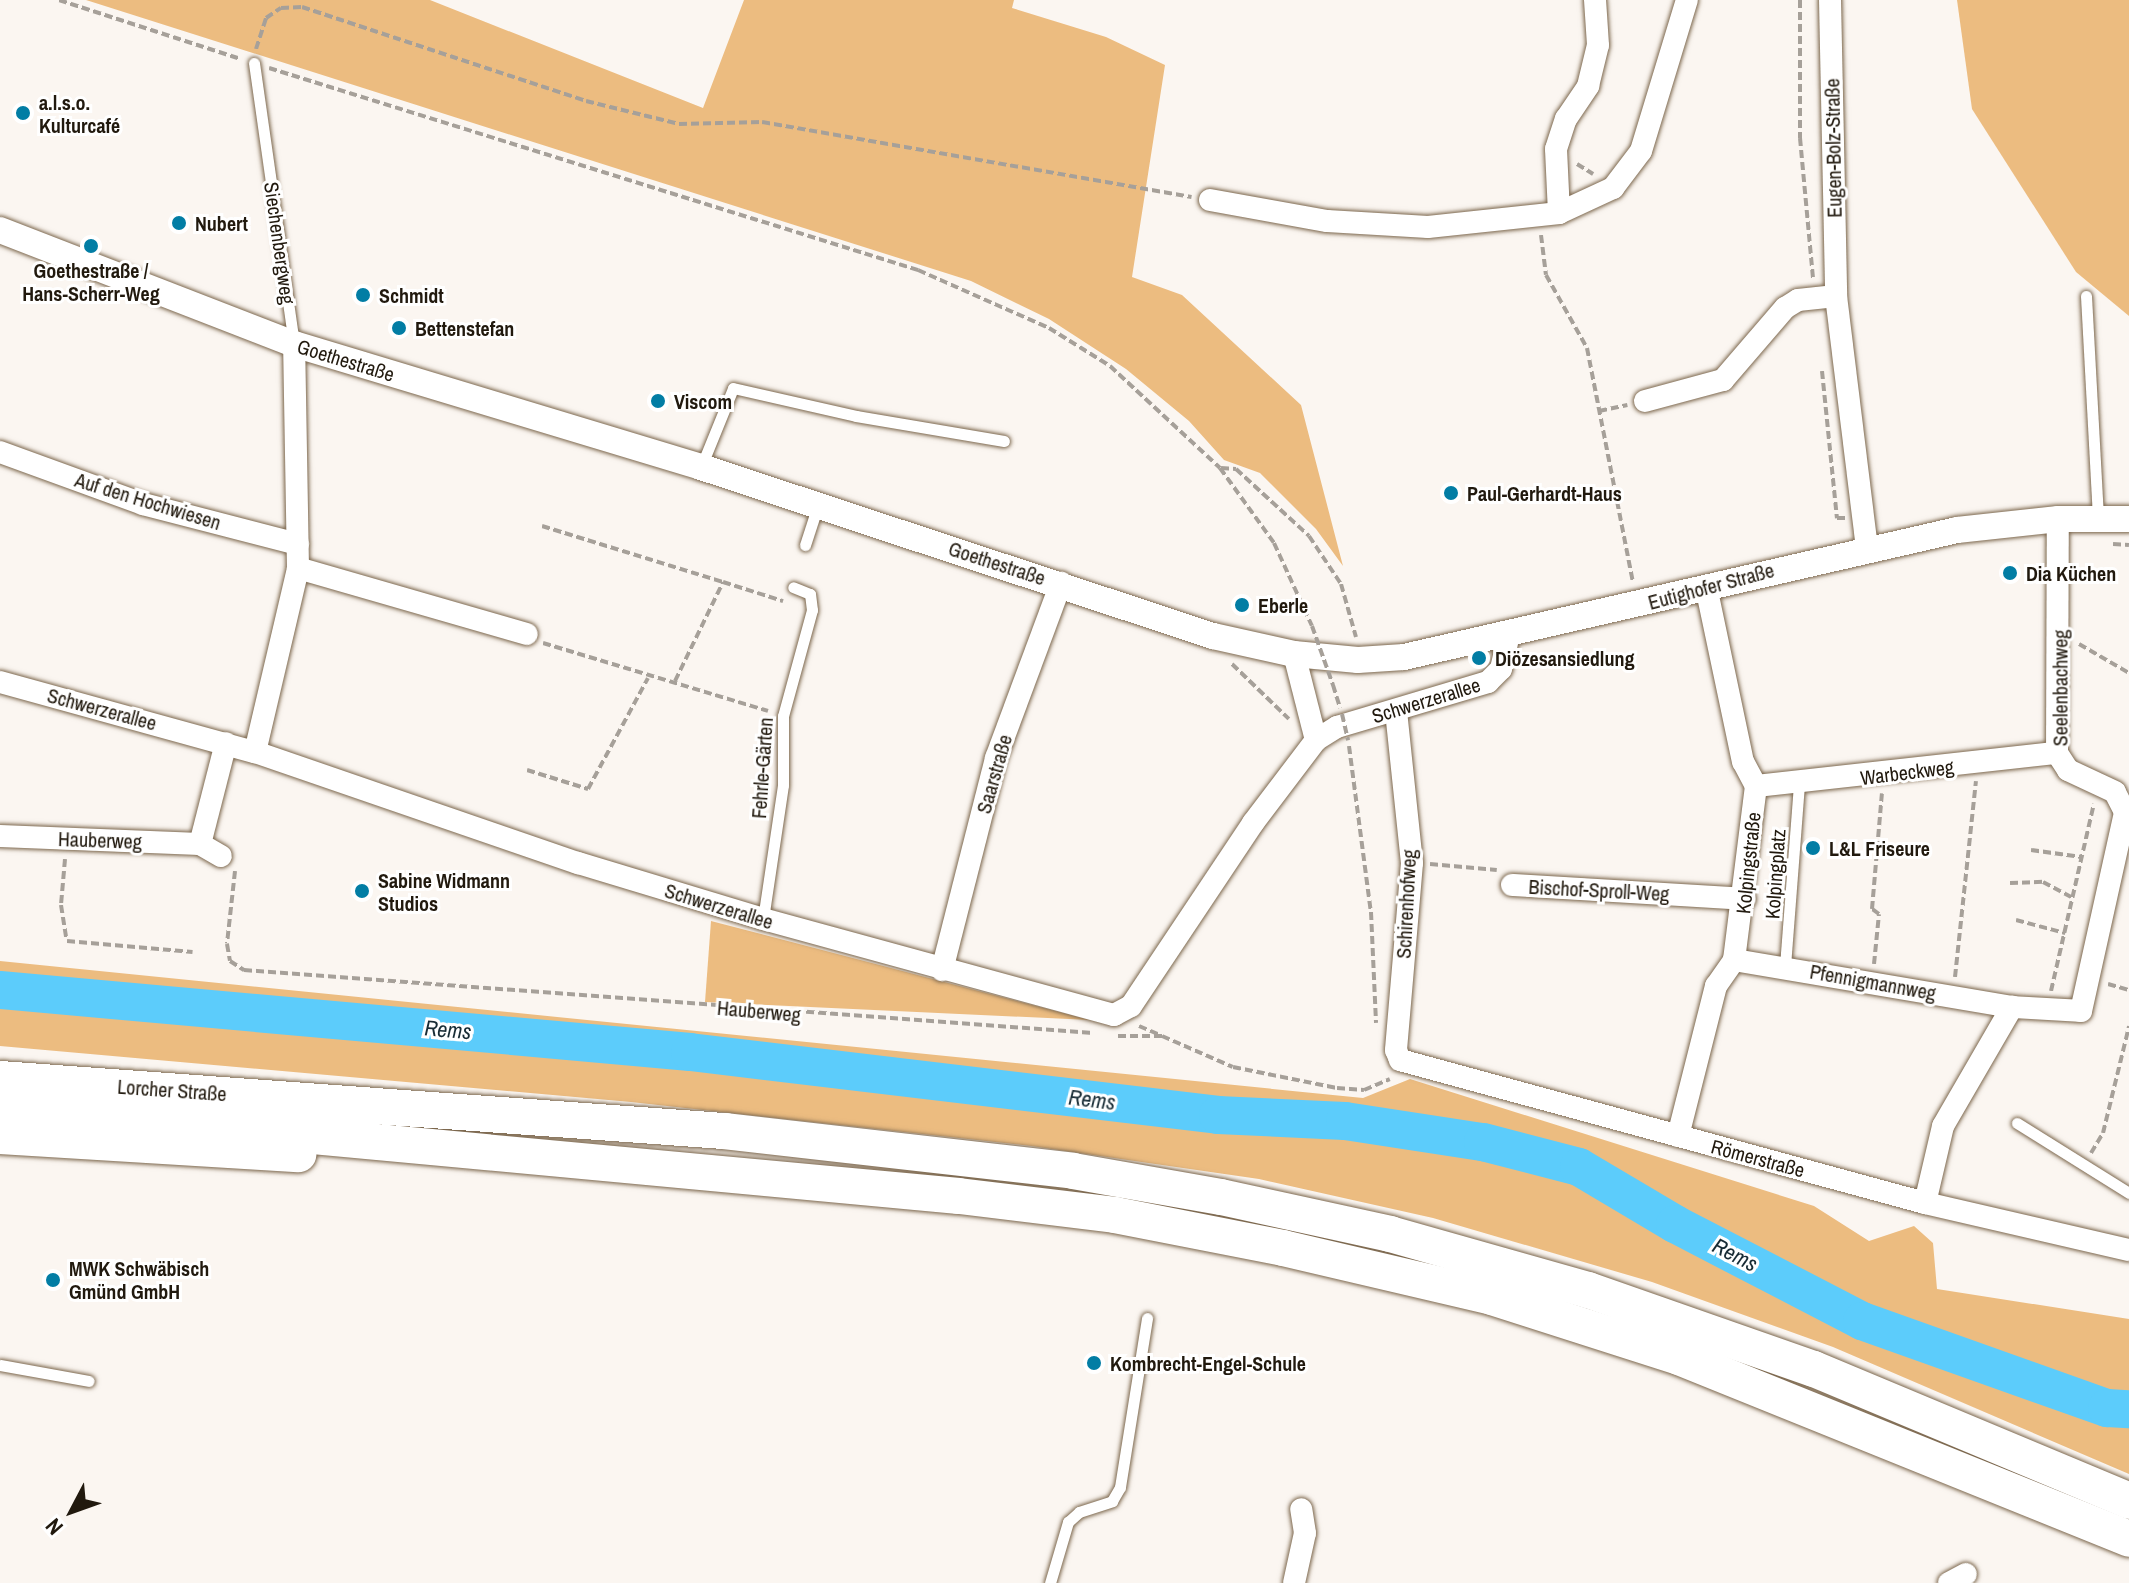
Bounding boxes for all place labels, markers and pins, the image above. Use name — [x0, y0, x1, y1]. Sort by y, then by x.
place label: a.l.s.o. Kulturcafé — [39, 90, 120, 137]
marker: a.l.s.o. Kulturcafé — [14, 104, 32, 122]
place label: Nubert — [195, 211, 248, 235]
marker: Nubert — [170, 214, 188, 232]
marker: Goethestraße / Hans-Scherr-Weg — [82, 237, 100, 255]
place label: Goethestraße / Hans-Scherr-Weg — [22, 258, 160, 305]
place label: Schmidt — [379, 283, 444, 307]
marker: Schmidt — [354, 286, 372, 304]
place label: Bettenstefan — [415, 316, 514, 340]
marker: Bettenstefan — [390, 319, 408, 337]
place label: Viscom — [674, 389, 732, 413]
marker: Viscom — [649, 392, 667, 410]
place label: Paul-Gerhardt-Haus — [1467, 481, 1622, 505]
marker: Paul-Gerhardt-Haus — [1442, 484, 1460, 502]
place label: Dia Küchen — [2026, 561, 2116, 585]
marker: Dia Küchen — [2001, 564, 2019, 582]
place label: Eberle — [1258, 593, 1308, 617]
marker: Eberle — [1233, 596, 1251, 614]
place label: Diözesansiedlung — [1495, 646, 1634, 670]
marker: Diözesansiedlung — [1470, 649, 1488, 667]
place label: L&L Friseure — [1829, 836, 1930, 860]
marker: L&L Friseure — [1804, 839, 1822, 857]
place label: Sabine Widmann Studios — [378, 868, 510, 915]
marker: Sabine Widmann Studios — [353, 882, 371, 900]
place label: MWK Schwäbisch Gmünd GmbH — [69, 1256, 209, 1303]
marker: MWK Schwäbisch Gmünd GmbH — [44, 1271, 62, 1289]
place label: Kombrecht-Engel-Schule — [1110, 1351, 1306, 1375]
marker: Kombrecht-Engel-Schule — [1085, 1354, 1103, 1372]

